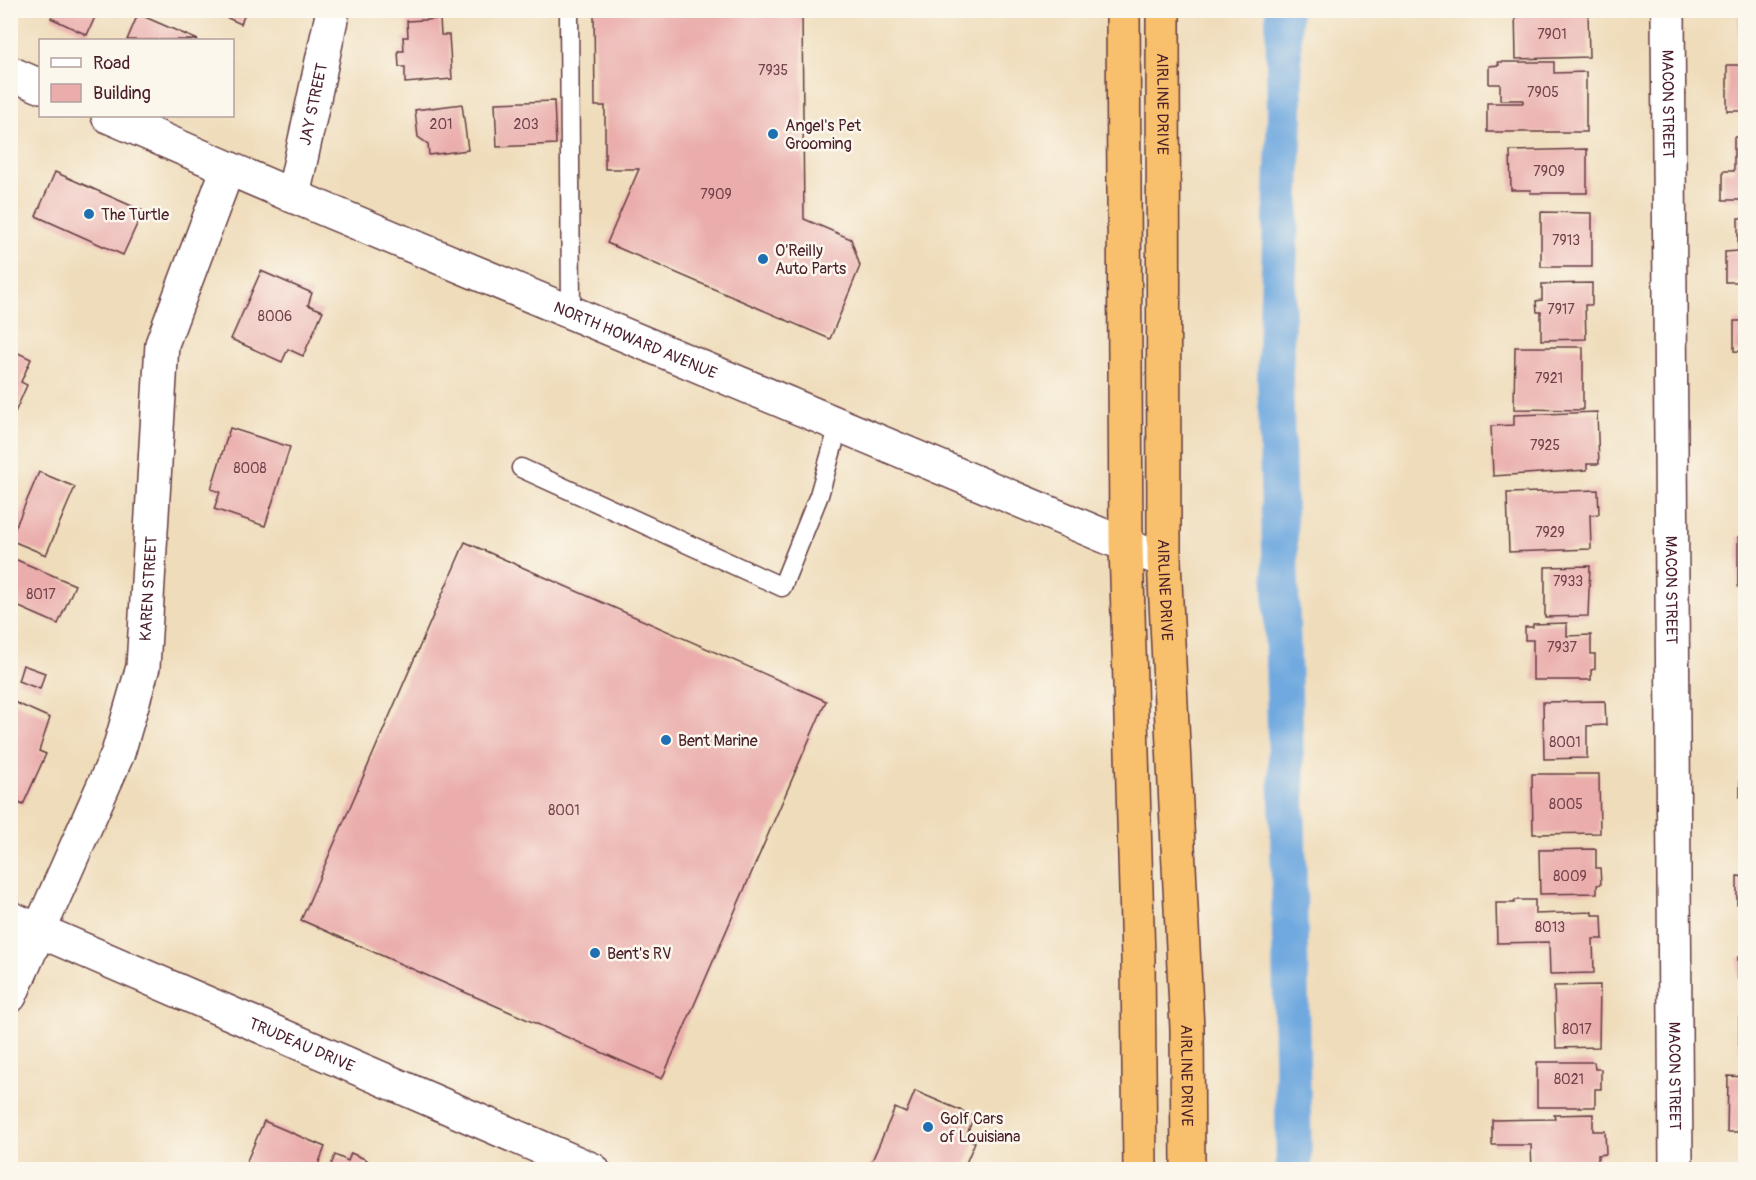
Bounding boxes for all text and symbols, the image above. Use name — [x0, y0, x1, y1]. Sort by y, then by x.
house number: 7901 — [1537, 26, 1567, 43]
legend — [39, 39, 234, 117]
street label: MACON STREET — [1657, 50, 1678, 159]
text: Road — [93, 52, 130, 75]
street label: AIRLINE DRIVE — [1152, 53, 1172, 155]
street label: JAY STREET — [295, 61, 332, 147]
house number: 7935 — [758, 62, 788, 79]
text: Building — [93, 82, 151, 105]
house number: 7905 — [1527, 84, 1559, 101]
house number: 201 — [430, 116, 452, 133]
house number: 203 — [513, 116, 539, 133]
place label: Angel's Pet Grooming — [785, 116, 862, 154]
marker: Angel's Pet Grooming — [766, 127, 780, 141]
house number: 7909 — [1533, 163, 1565, 180]
house number: 7909 — [700, 186, 732, 203]
place label: The Turtle — [101, 205, 169, 225]
marker: The Turtle — [82, 207, 96, 221]
house number: 7913 — [1552, 232, 1580, 249]
place label: O'Reilly Auto Parts — [775, 241, 846, 279]
marker: O'Reilly Auto Parts — [756, 252, 770, 266]
street label: NORTH HOWARD AVENUE — [550, 297, 720, 384]
house number: 7917 — [1547, 301, 1575, 318]
house number: 8006 — [258, 308, 292, 325]
house number: 7921 — [1535, 370, 1563, 387]
house number: 7925 — [1530, 437, 1560, 454]
house number: 8008 — [233, 460, 267, 477]
house number: 7929 — [1535, 524, 1565, 541]
street label: KAREN STREET — [136, 535, 162, 642]
street label: MACON STREET — [1661, 536, 1681, 645]
street label: AIRLINE DRIVE — [1153, 539, 1177, 641]
house number: 7933 — [1553, 573, 1583, 590]
house number: 8017 — [26, 586, 56, 603]
house number: 7937 — [1547, 639, 1578, 656]
place label: Bent Marine — [678, 731, 758, 751]
marker: Bent Marine — [659, 733, 673, 747]
house number: 8001 — [1549, 734, 1581, 751]
house number: 8005 — [1549, 796, 1583, 813]
house number: 8001 — [548, 802, 580, 819]
house number: 8009 — [1553, 868, 1587, 885]
house number: 8013 — [1535, 919, 1565, 936]
place label: Bent's RV — [607, 944, 672, 964]
marker: Bent's RV — [588, 946, 602, 960]
street label: TRUDEAU DRIVE — [246, 1013, 357, 1077]
house number: 8017 — [1562, 1021, 1592, 1038]
street label: MACON STREET — [1664, 1022, 1685, 1130]
street label: AIRLINE DRIVE — [1176, 1024, 1197, 1127]
house number: 8021 — [1554, 1071, 1584, 1088]
place label: Golf Cars of Louisiana — [940, 1109, 1021, 1147]
marker: Golf Cars of Louisiana — [921, 1120, 935, 1134]

